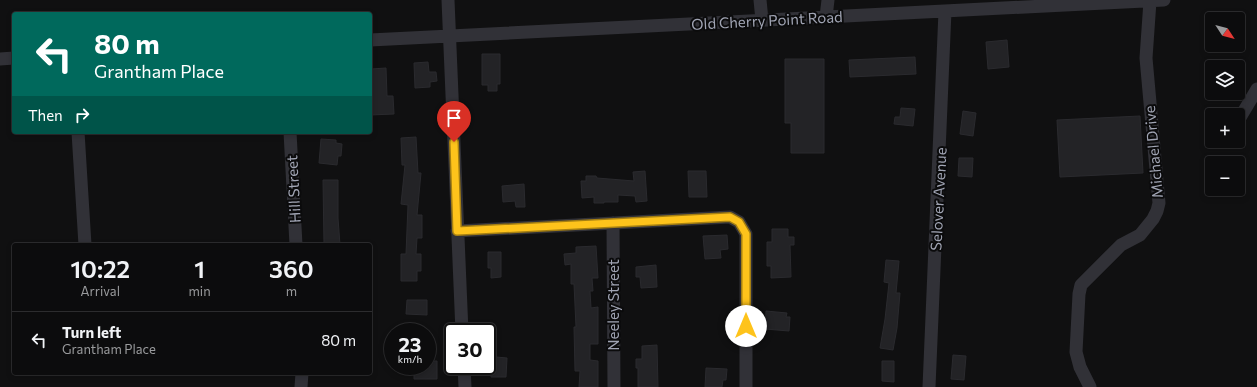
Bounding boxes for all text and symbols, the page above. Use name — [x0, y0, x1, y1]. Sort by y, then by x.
street label: Old Cherry Point Road — [691, 7, 843, 33]
north arrow — [1205, 12, 1245, 52]
map controls — [1205, 12, 1245, 196]
text: 80 m — [94, 26, 160, 60]
icon: left — [28, 28, 80, 80]
text: Grantham Place — [94, 60, 224, 82]
button: layers — [1205, 60, 1245, 100]
pin — [437, 101, 471, 142]
icon: right — [71, 104, 93, 126]
street label: Michael Drive — [1140, 105, 1166, 199]
text: Then — [28, 106, 63, 124]
icon: arrive — [443, 107, 465, 129]
button: + — [1205, 108, 1245, 148]
street label: Selover Avenue — [926, 147, 950, 251]
street label: Hill Street — [282, 155, 304, 223]
button: − — [1205, 156, 1245, 196]
text: 10:22 — [70, 254, 130, 283]
text: 1 — [194, 254, 205, 283]
text: 360 — [269, 254, 314, 283]
street label: Neeley Street — [604, 259, 622, 351]
text: Arrival — [81, 283, 120, 299]
text: min — [189, 283, 211, 299]
text: m — [286, 283, 297, 299]
position arrow — [725, 305, 767, 347]
text: Turn left — [62, 323, 121, 341]
speed limit sign: 30 — [444, 323, 496, 375]
icon: left — [28, 329, 50, 351]
text: 80 m — [321, 331, 356, 349]
text: 23 — [398, 332, 422, 356]
text: Grantham Place — [62, 341, 156, 357]
text: km/h — [398, 353, 422, 365]

